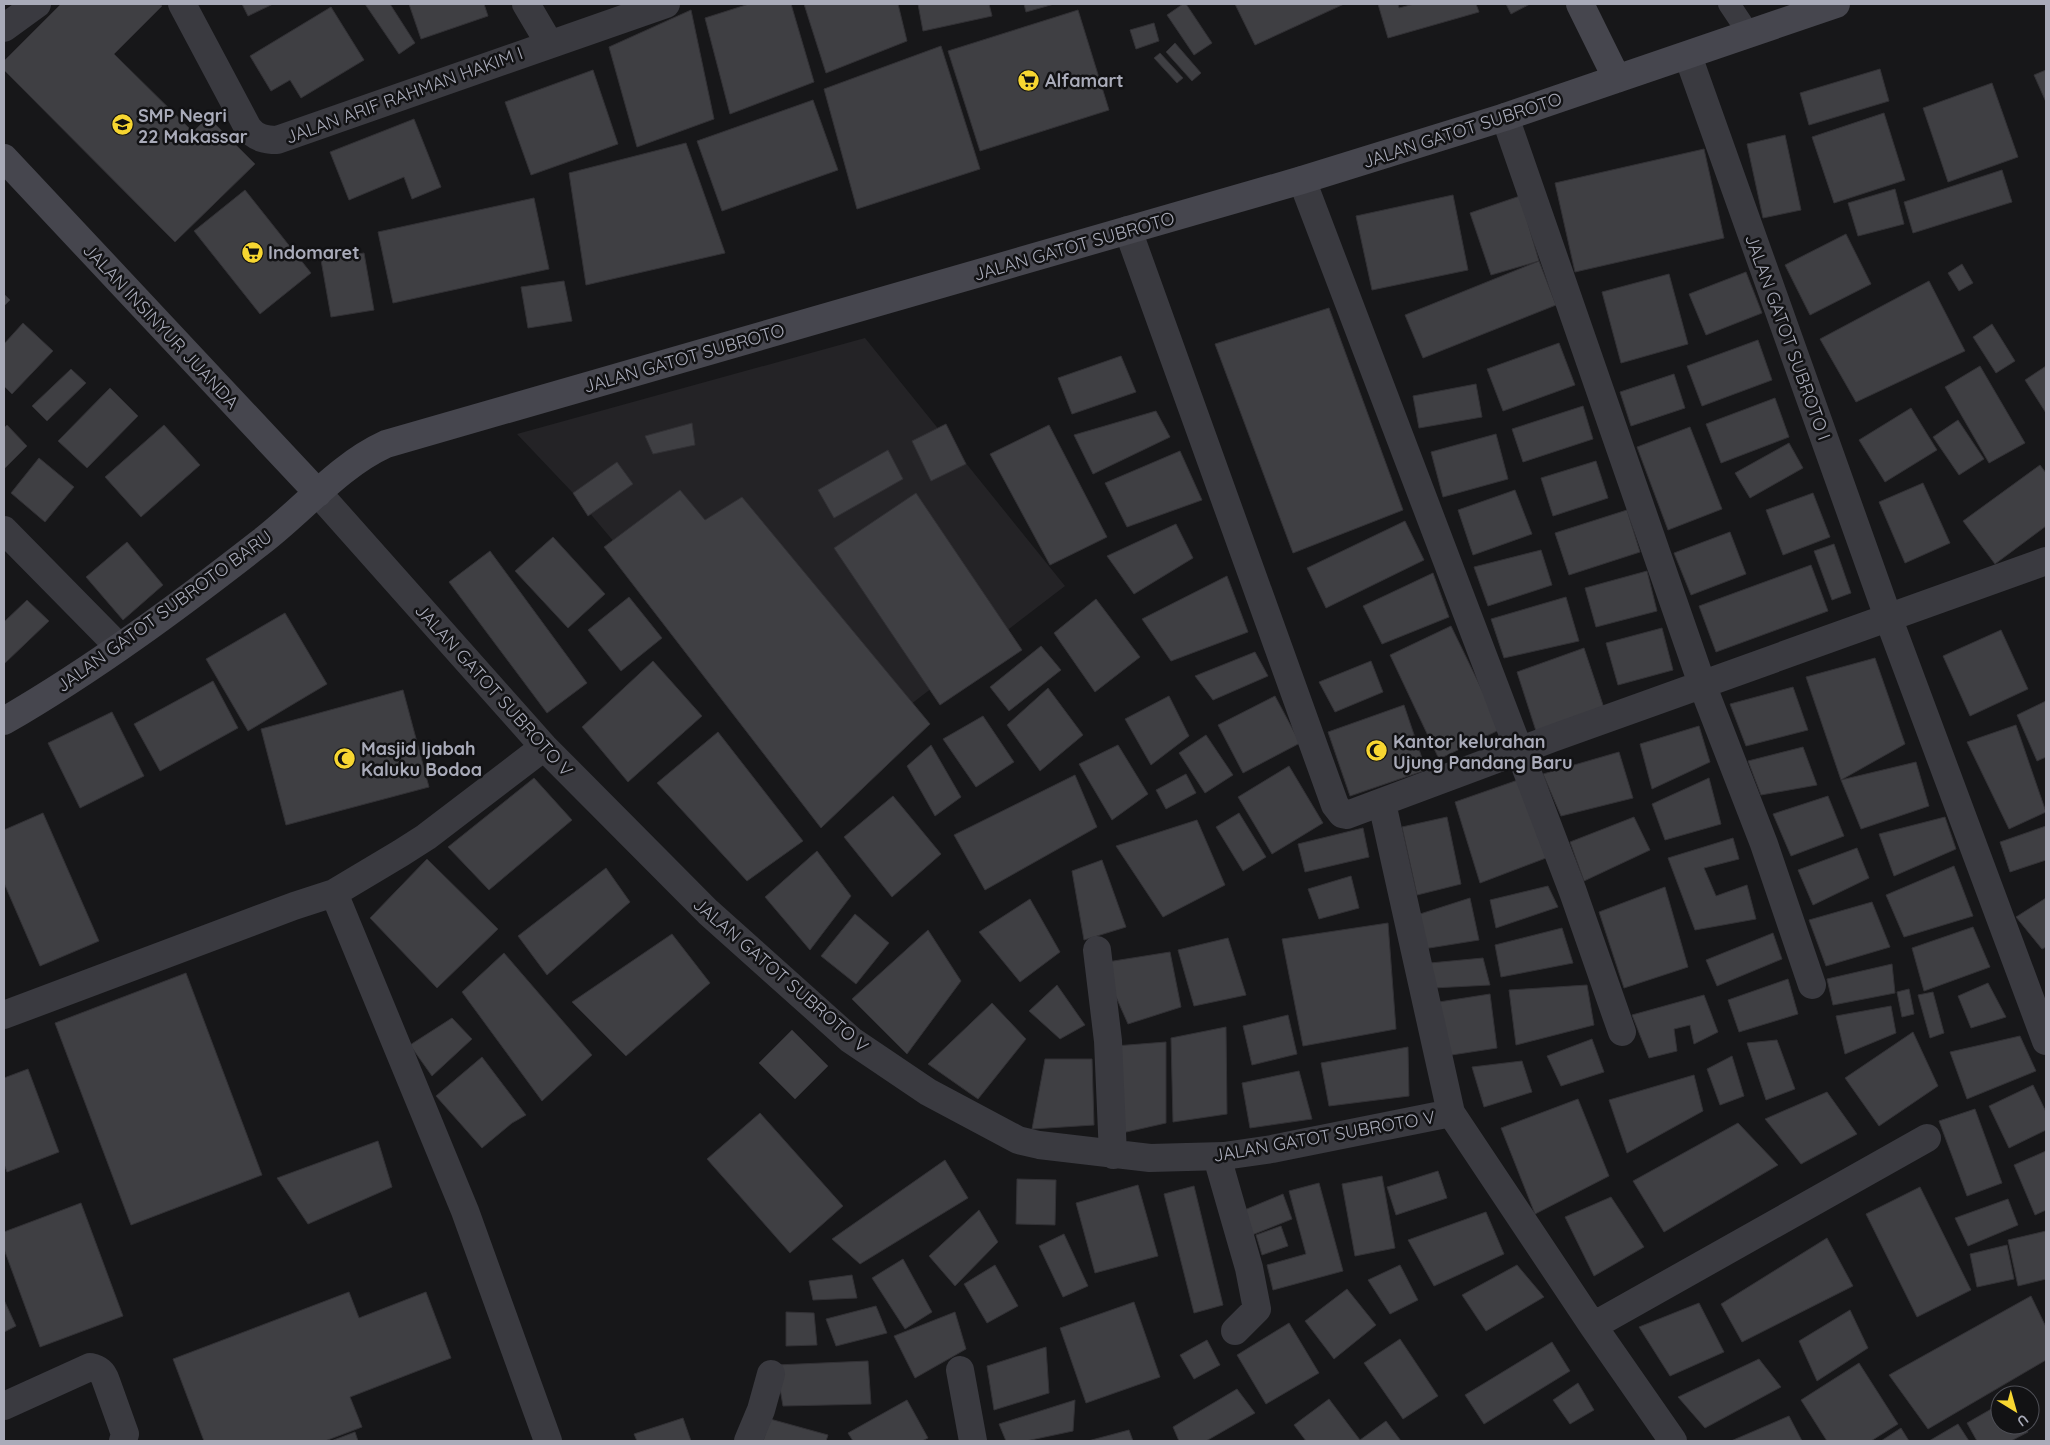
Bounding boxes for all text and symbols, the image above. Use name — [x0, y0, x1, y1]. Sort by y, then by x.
street label: JALAN ARIF RAHMAN HAKIM I — [282, 41, 526, 149]
supermarket icon: Alfamart — [1017, 68, 1041, 92]
place label: Alfamart — [1045, 69, 1124, 92]
street label: JALAN GATOT SUBROTO — [1359, 87, 1565, 173]
place label: SMP Negri 22 Makassar — [138, 104, 248, 148]
school or university icon: SMP Negri 22 Makassar — [110, 113, 134, 137]
street label: JALAN GATOT SUBROTO — [971, 206, 1177, 286]
street label: JALAN GATOT SUBROTO I — [1740, 231, 1836, 443]
street label: JALAN INSINYUR JUANDA — [78, 238, 244, 414]
supermarket icon: Indomaret — [240, 240, 264, 264]
place label: Indomaret — [268, 241, 360, 264]
street label: JALAN GATOT SUBROTO — [581, 318, 787, 398]
street label: JALAN GATOT SUBROTO BARU — [52, 525, 276, 697]
street label: JALAN GATOT SUBROTO V — [410, 599, 578, 781]
place label: Kantor kelurahan Ujung Pandang Baru — [1393, 730, 1573, 774]
place label: Masjid Ijabah Kaluku Bodoa — [361, 737, 482, 781]
mosque icon: Kantor kelurahan Ujung Pandang Baru — [1365, 739, 1389, 763]
mosque icon: Masjid Ijabah Kaluku Bodoa — [333, 746, 357, 770]
street label: JALAN GATOT SUBROTO V — [689, 892, 873, 1058]
street label: JALAN GATOT SUBROTO V — [1211, 1105, 1437, 1167]
north arrow — [1990, 1385, 2040, 1435]
text: U — [2013, 1410, 2032, 1431]

